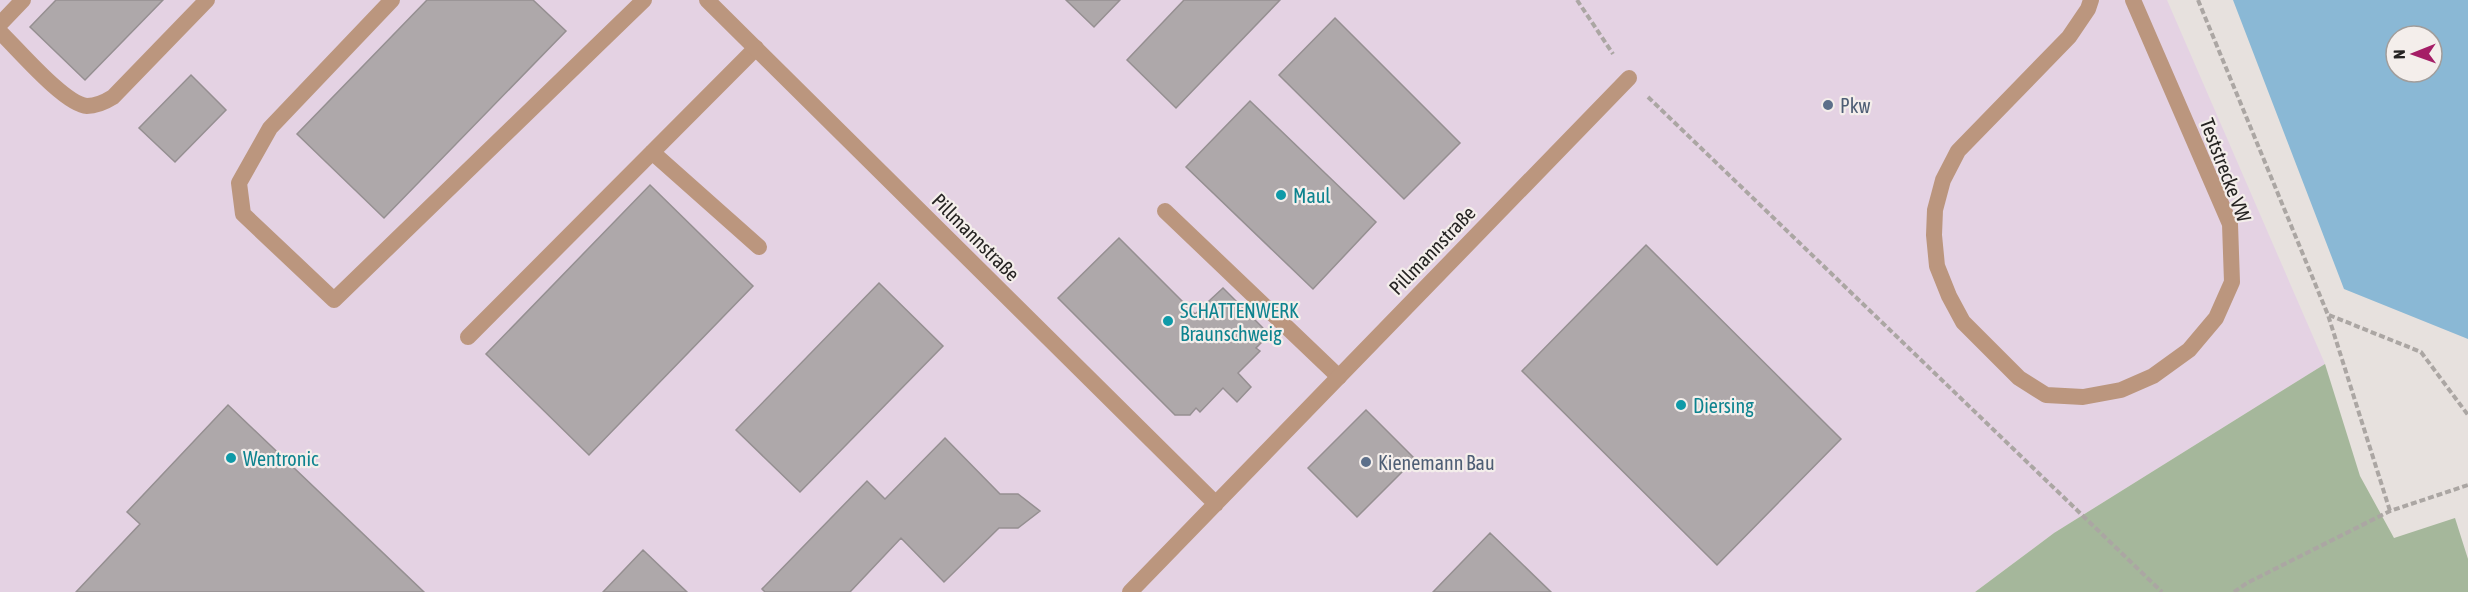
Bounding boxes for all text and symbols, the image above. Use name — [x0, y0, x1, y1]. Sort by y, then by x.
north arrow — [2384, 24, 2444, 84]
text: N — [2390, 49, 2408, 59]
place label: Pkw — [1840, 94, 1871, 117]
marker: Pkw — [1821, 98, 1835, 112]
street label: Teststrecke VW — [2196, 115, 2256, 226]
place label: Maul — [1293, 184, 1331, 207]
marker: Maul — [1274, 188, 1288, 202]
street label: Pillmannstraße — [928, 189, 1024, 285]
street label: Pillmannstraße — [1384, 201, 1480, 299]
place label: SCHATTENWERK Braunschweig — [1180, 299, 1299, 345]
marker: SCHATTENWERK Braunschweig — [1161, 314, 1175, 328]
place label: Diersing — [1693, 394, 1754, 417]
marker: Diersing — [1674, 398, 1688, 412]
place label: Wentronic — [243, 447, 319, 470]
marker: Wentronic — [224, 451, 238, 465]
place label: Kienemann Bau — [1378, 451, 1495, 474]
marker: Kienemann Bau — [1359, 455, 1373, 469]

